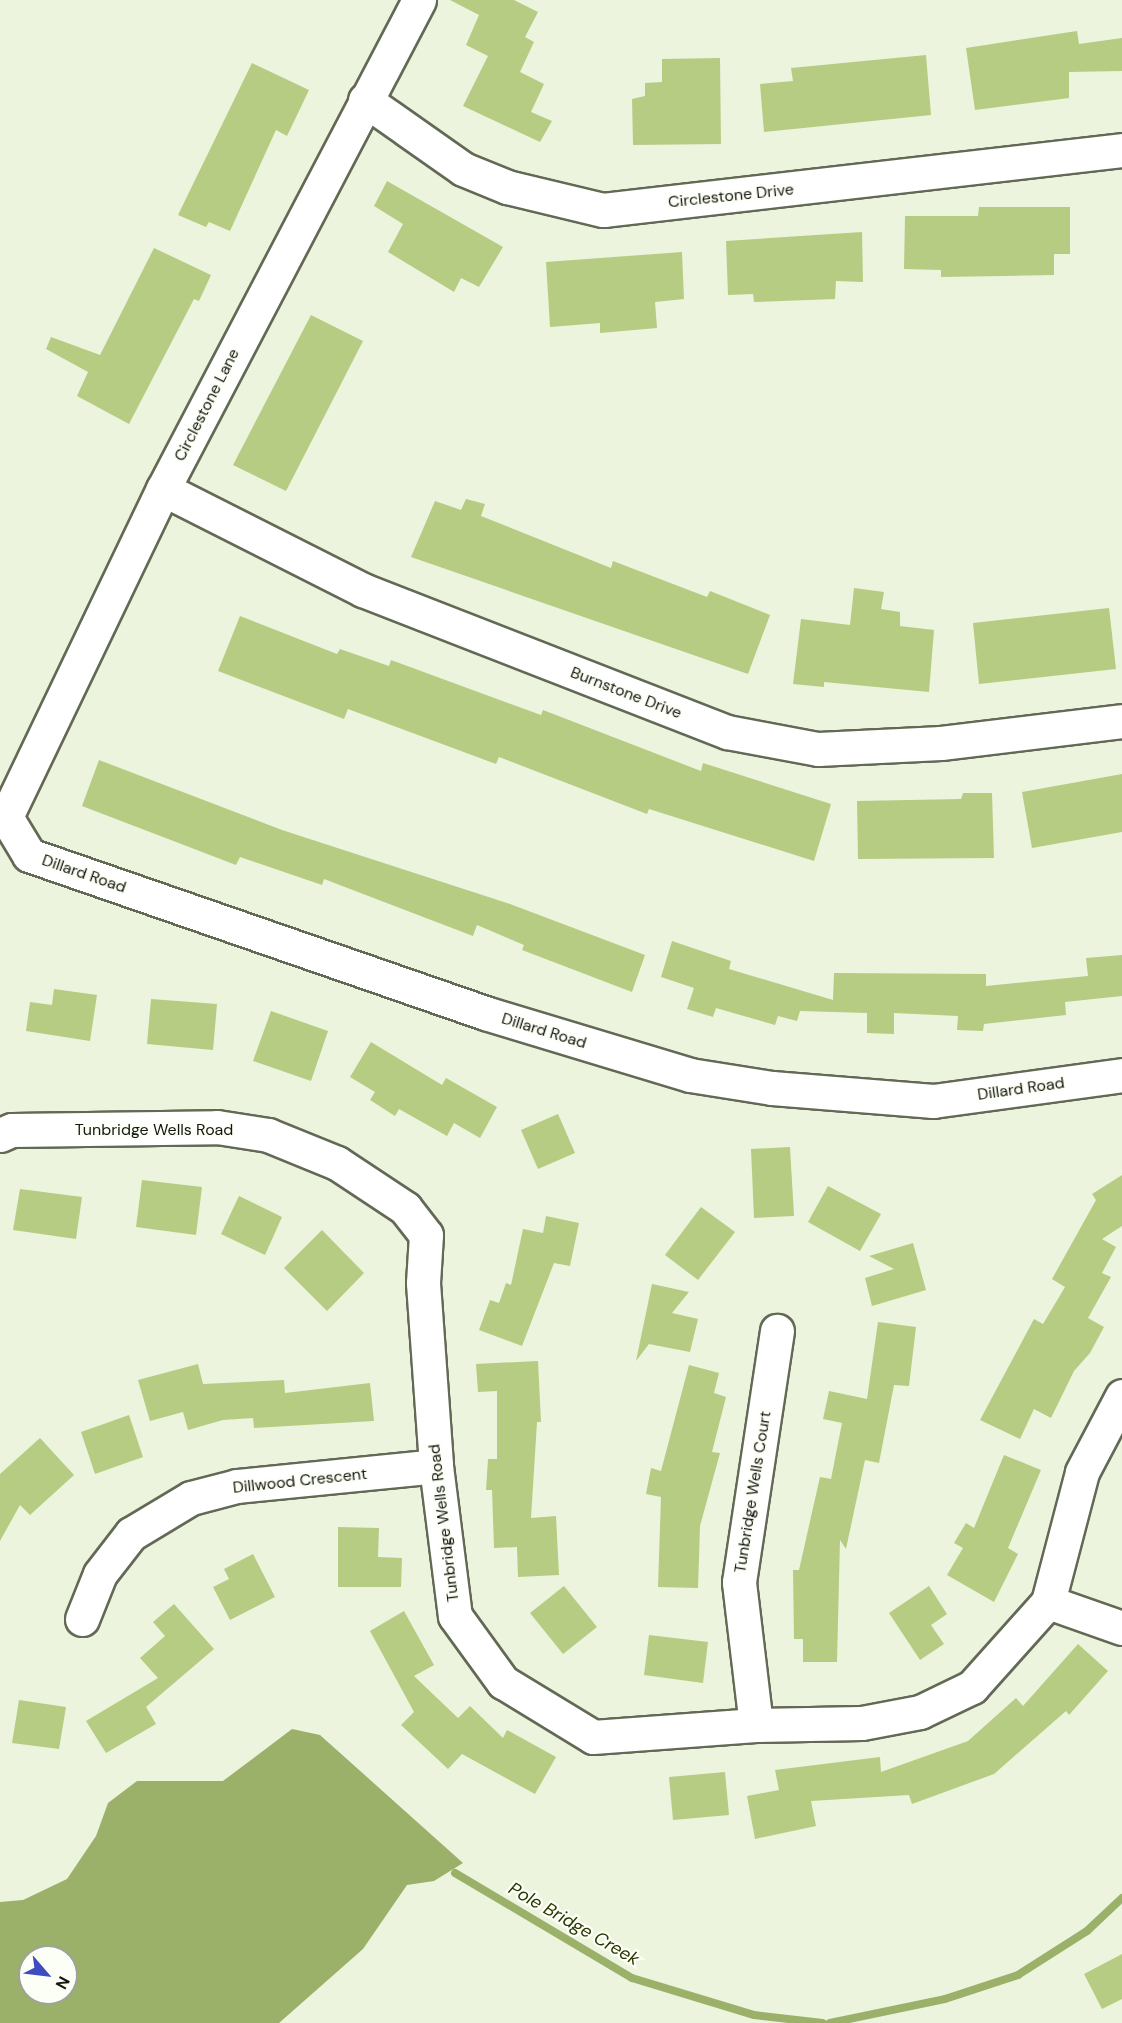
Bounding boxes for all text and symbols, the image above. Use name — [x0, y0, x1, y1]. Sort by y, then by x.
street label: Circlestone Drive — [667, 180, 795, 212]
street label: Circlestone Lane — [170, 345, 244, 465]
street label: Burnstone Drive — [568, 663, 684, 723]
street label: Dillard Road — [39, 851, 129, 897]
street label: Dillard Road — [499, 1009, 589, 1053]
street label: Dillard Road — [976, 1073, 1066, 1105]
street label: Tunbridge Wells Road — [75, 1120, 233, 1140]
street label: Tunbridge Wells Court — [731, 1410, 775, 1574]
street label: Tunbridge Wells Road — [425, 1443, 463, 1603]
street label: Dillwood Crescent — [232, 1464, 368, 1498]
water label: Pole Bridge Creek — [505, 1878, 643, 1970]
north arrow — [18, 1945, 78, 2005]
text: N — [51, 1973, 75, 1993]

